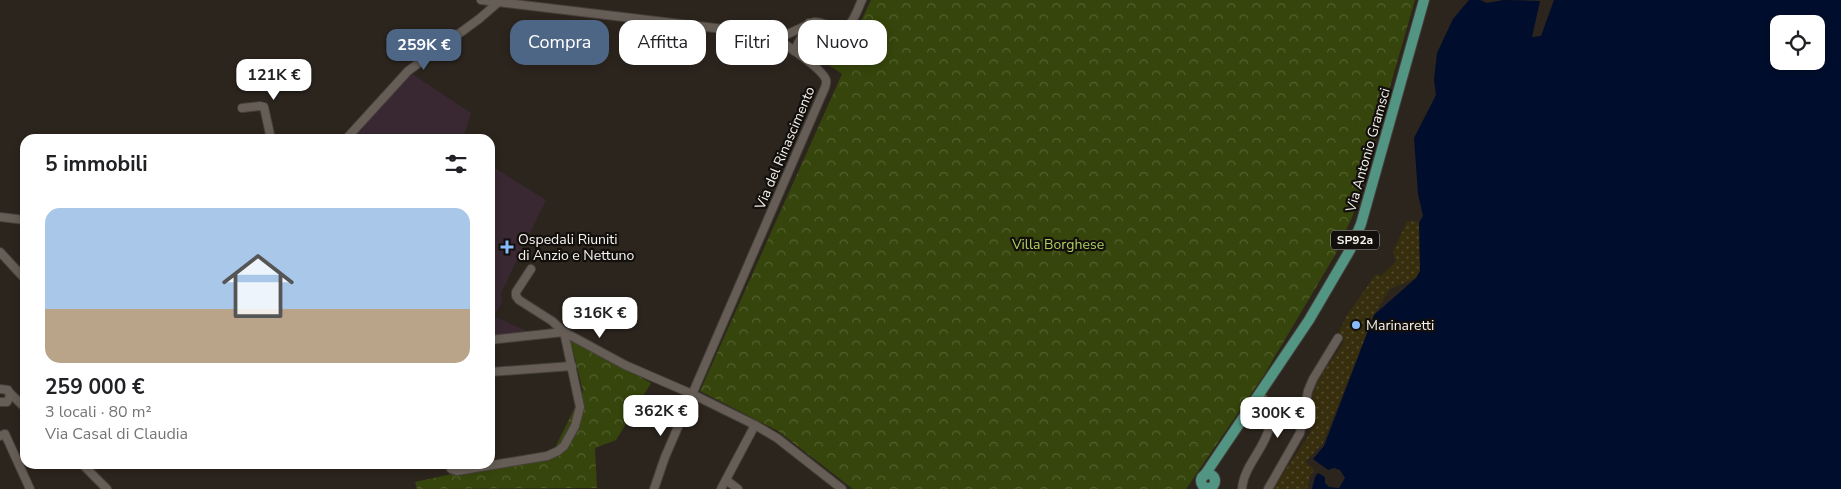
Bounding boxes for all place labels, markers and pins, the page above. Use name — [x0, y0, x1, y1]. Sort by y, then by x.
pin: 259K € — [383, 28, 465, 71]
pin: 121K € — [233, 58, 315, 101]
place label: Ospedali Riuniti di Anzio e Nettuno — [518, 230, 635, 265]
marker: Ospedali Riuniti di Anzio e Nettuno — [500, 240, 514, 254]
pin: 316K € — [559, 296, 641, 339]
place label: Marinaretti — [1366, 316, 1434, 335]
marker: Marinaretti — [1350, 319, 1362, 331]
pin: 362K € — [620, 394, 702, 437]
pin: 300K € — [1237, 396, 1319, 439]

